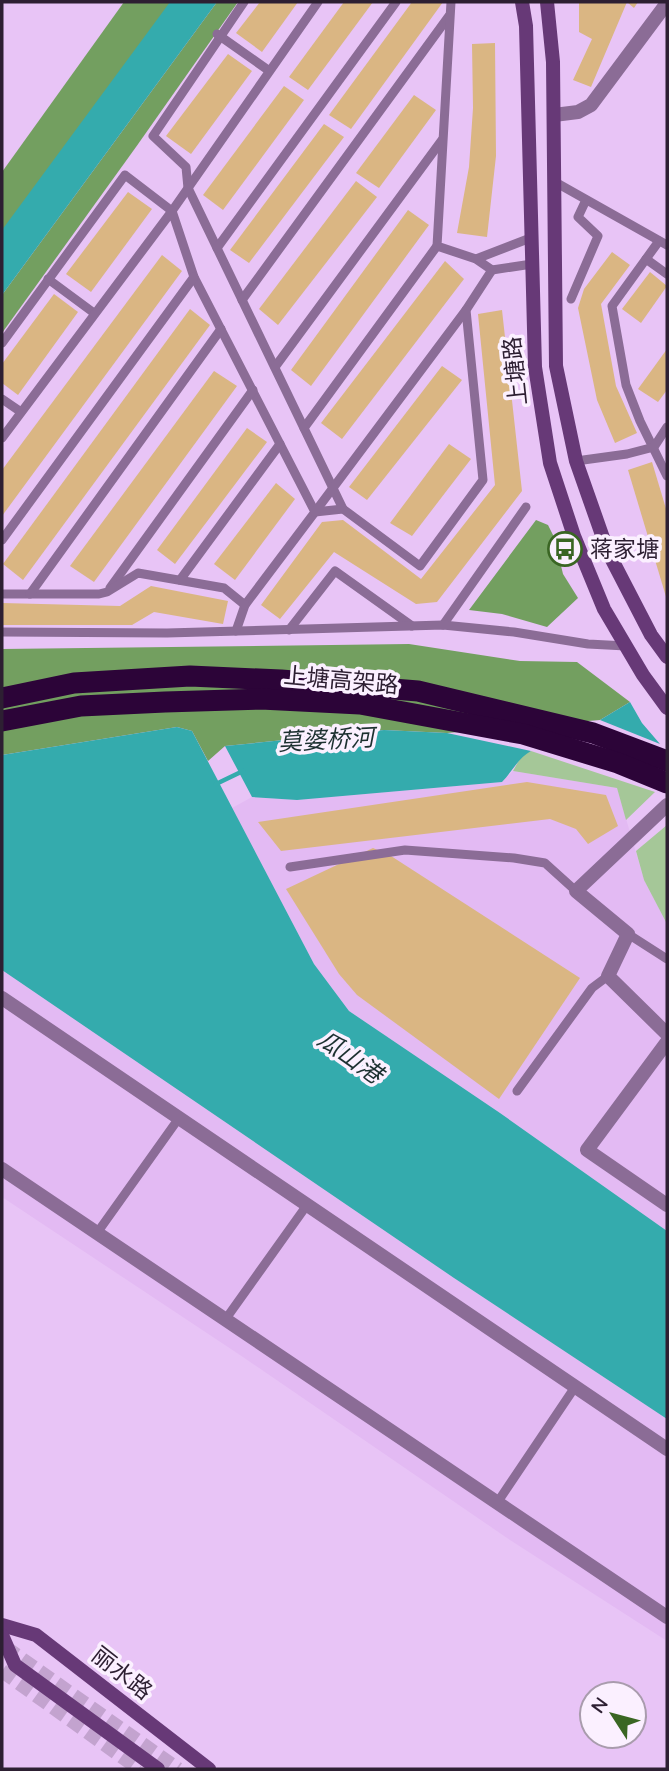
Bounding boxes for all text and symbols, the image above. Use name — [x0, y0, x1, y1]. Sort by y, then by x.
street label: 上塘路 — [496, 335, 533, 407]
bus stop icon: 蒋家塘 — [546, 530, 584, 568]
place label: 蒋家塘 — [590, 534, 659, 563]
street label: 上塘高架路 — [282, 660, 400, 699]
water label: 莫婆桥河 — [277, 721, 379, 756]
water label: 瓜山港 — [312, 1023, 391, 1091]
street label: 丽水路 — [86, 1640, 158, 1705]
north arrow — [578, 1680, 648, 1750]
text: N — [585, 1692, 613, 1718]

